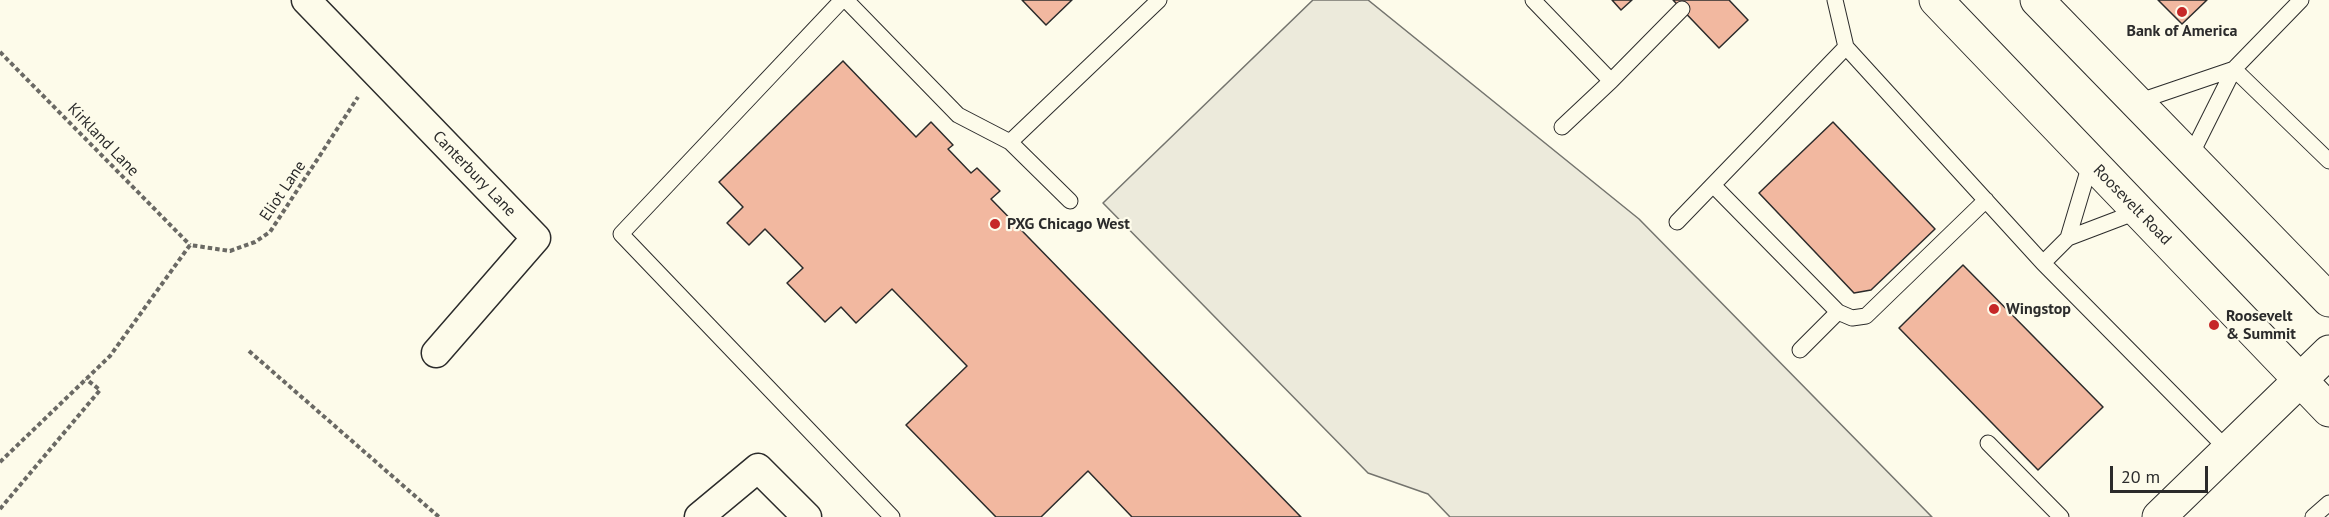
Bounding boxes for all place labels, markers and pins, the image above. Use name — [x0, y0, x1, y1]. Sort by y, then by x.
marker: Bank of America — [2175, 5, 2189, 19]
place label: Bank of America — [2126, 21, 2238, 41]
place label: PXG Chicago West — [1007, 214, 1130, 234]
marker: PXG Chicago West — [988, 217, 1002, 231]
place label: Wingstop — [2006, 299, 2071, 319]
marker: Wingstop — [1987, 302, 2001, 316]
place label: Roosevelt & Summit — [2226, 306, 2296, 344]
marker: Roosevelt & Summit — [2207, 318, 2221, 332]

